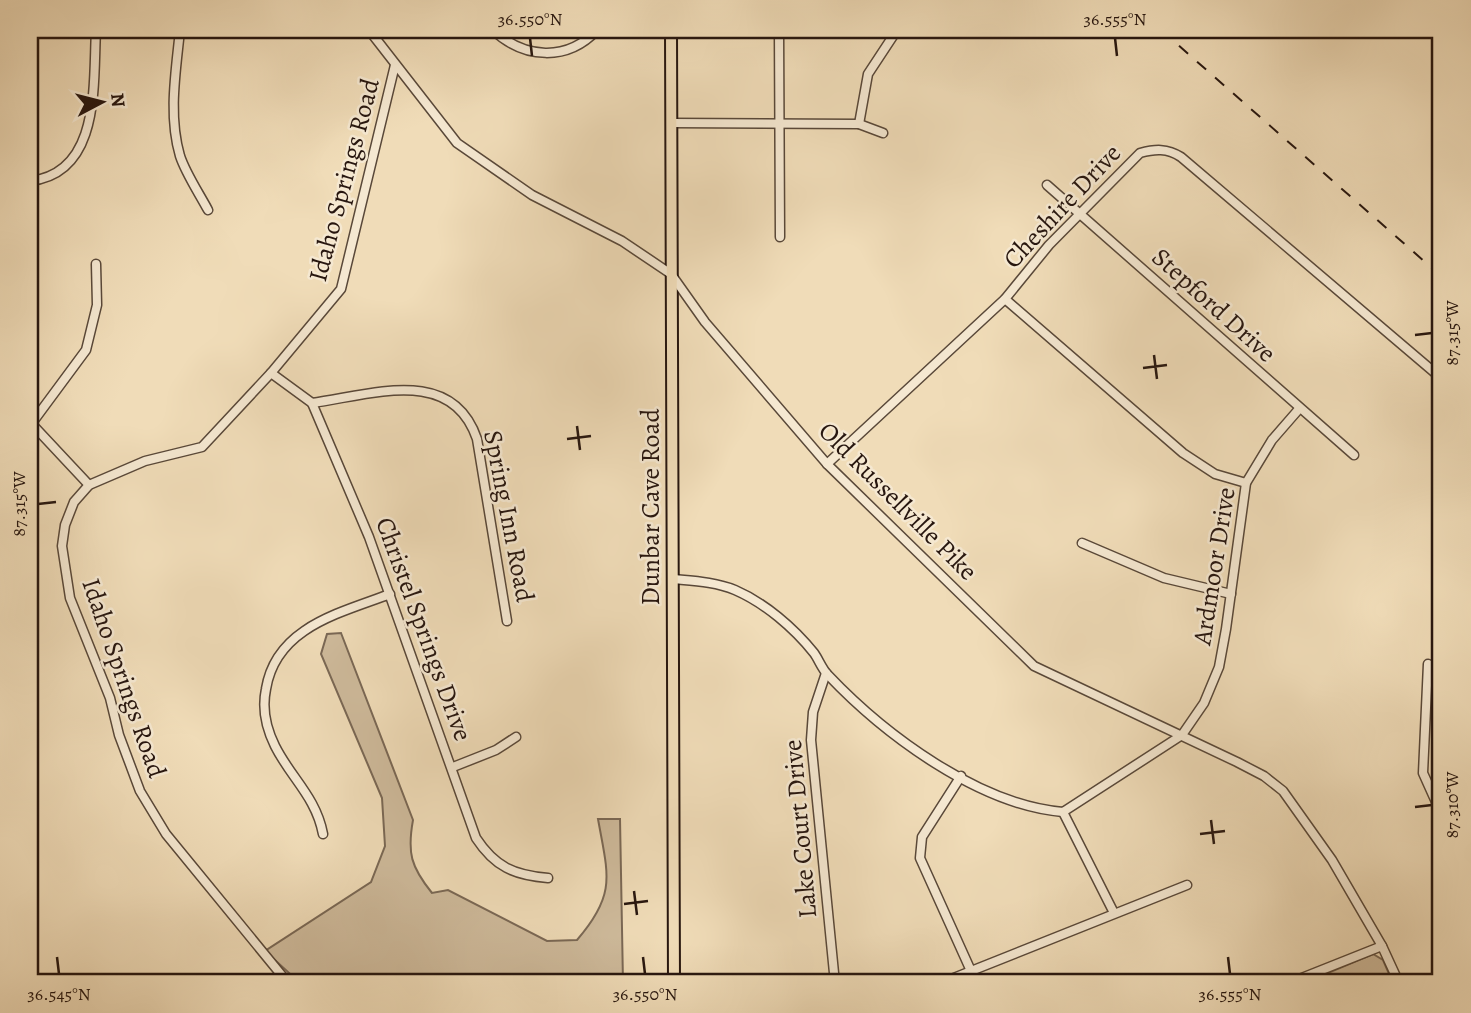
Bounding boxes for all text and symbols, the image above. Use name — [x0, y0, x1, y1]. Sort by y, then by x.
text: 36.550°N — [498, 7, 562, 31]
text: 36.555°N — [1084, 7, 1146, 31]
north arrow — [66, 66, 136, 136]
street label: Idaho Springs Road — [300, 75, 388, 285]
text: N — [104, 92, 132, 109]
street label: Cheshire Drive — [995, 136, 1129, 276]
street label: Stepford Drive — [1144, 240, 1284, 370]
text: 87.315°W — [1440, 300, 1464, 366]
street label: Dunbar Cave Road — [633, 408, 668, 606]
street label: Old Russellville Pike — [811, 414, 985, 588]
street label: Spring Inn Road — [475, 427, 543, 605]
text: 87.315°W — [7, 471, 31, 537]
street label: Ardmoor Drive — [1184, 485, 1244, 648]
street label: Christel Springs Drive — [367, 512, 481, 746]
street label: Idaho Springs Road — [73, 574, 175, 782]
street label: Lake Court Drive — [775, 738, 825, 920]
text: 87.310°W — [1440, 771, 1464, 839]
text: 36.545°N — [27, 982, 91, 1006]
text: 36.550°N — [613, 982, 677, 1006]
text: 36.555°N — [1199, 982, 1261, 1006]

